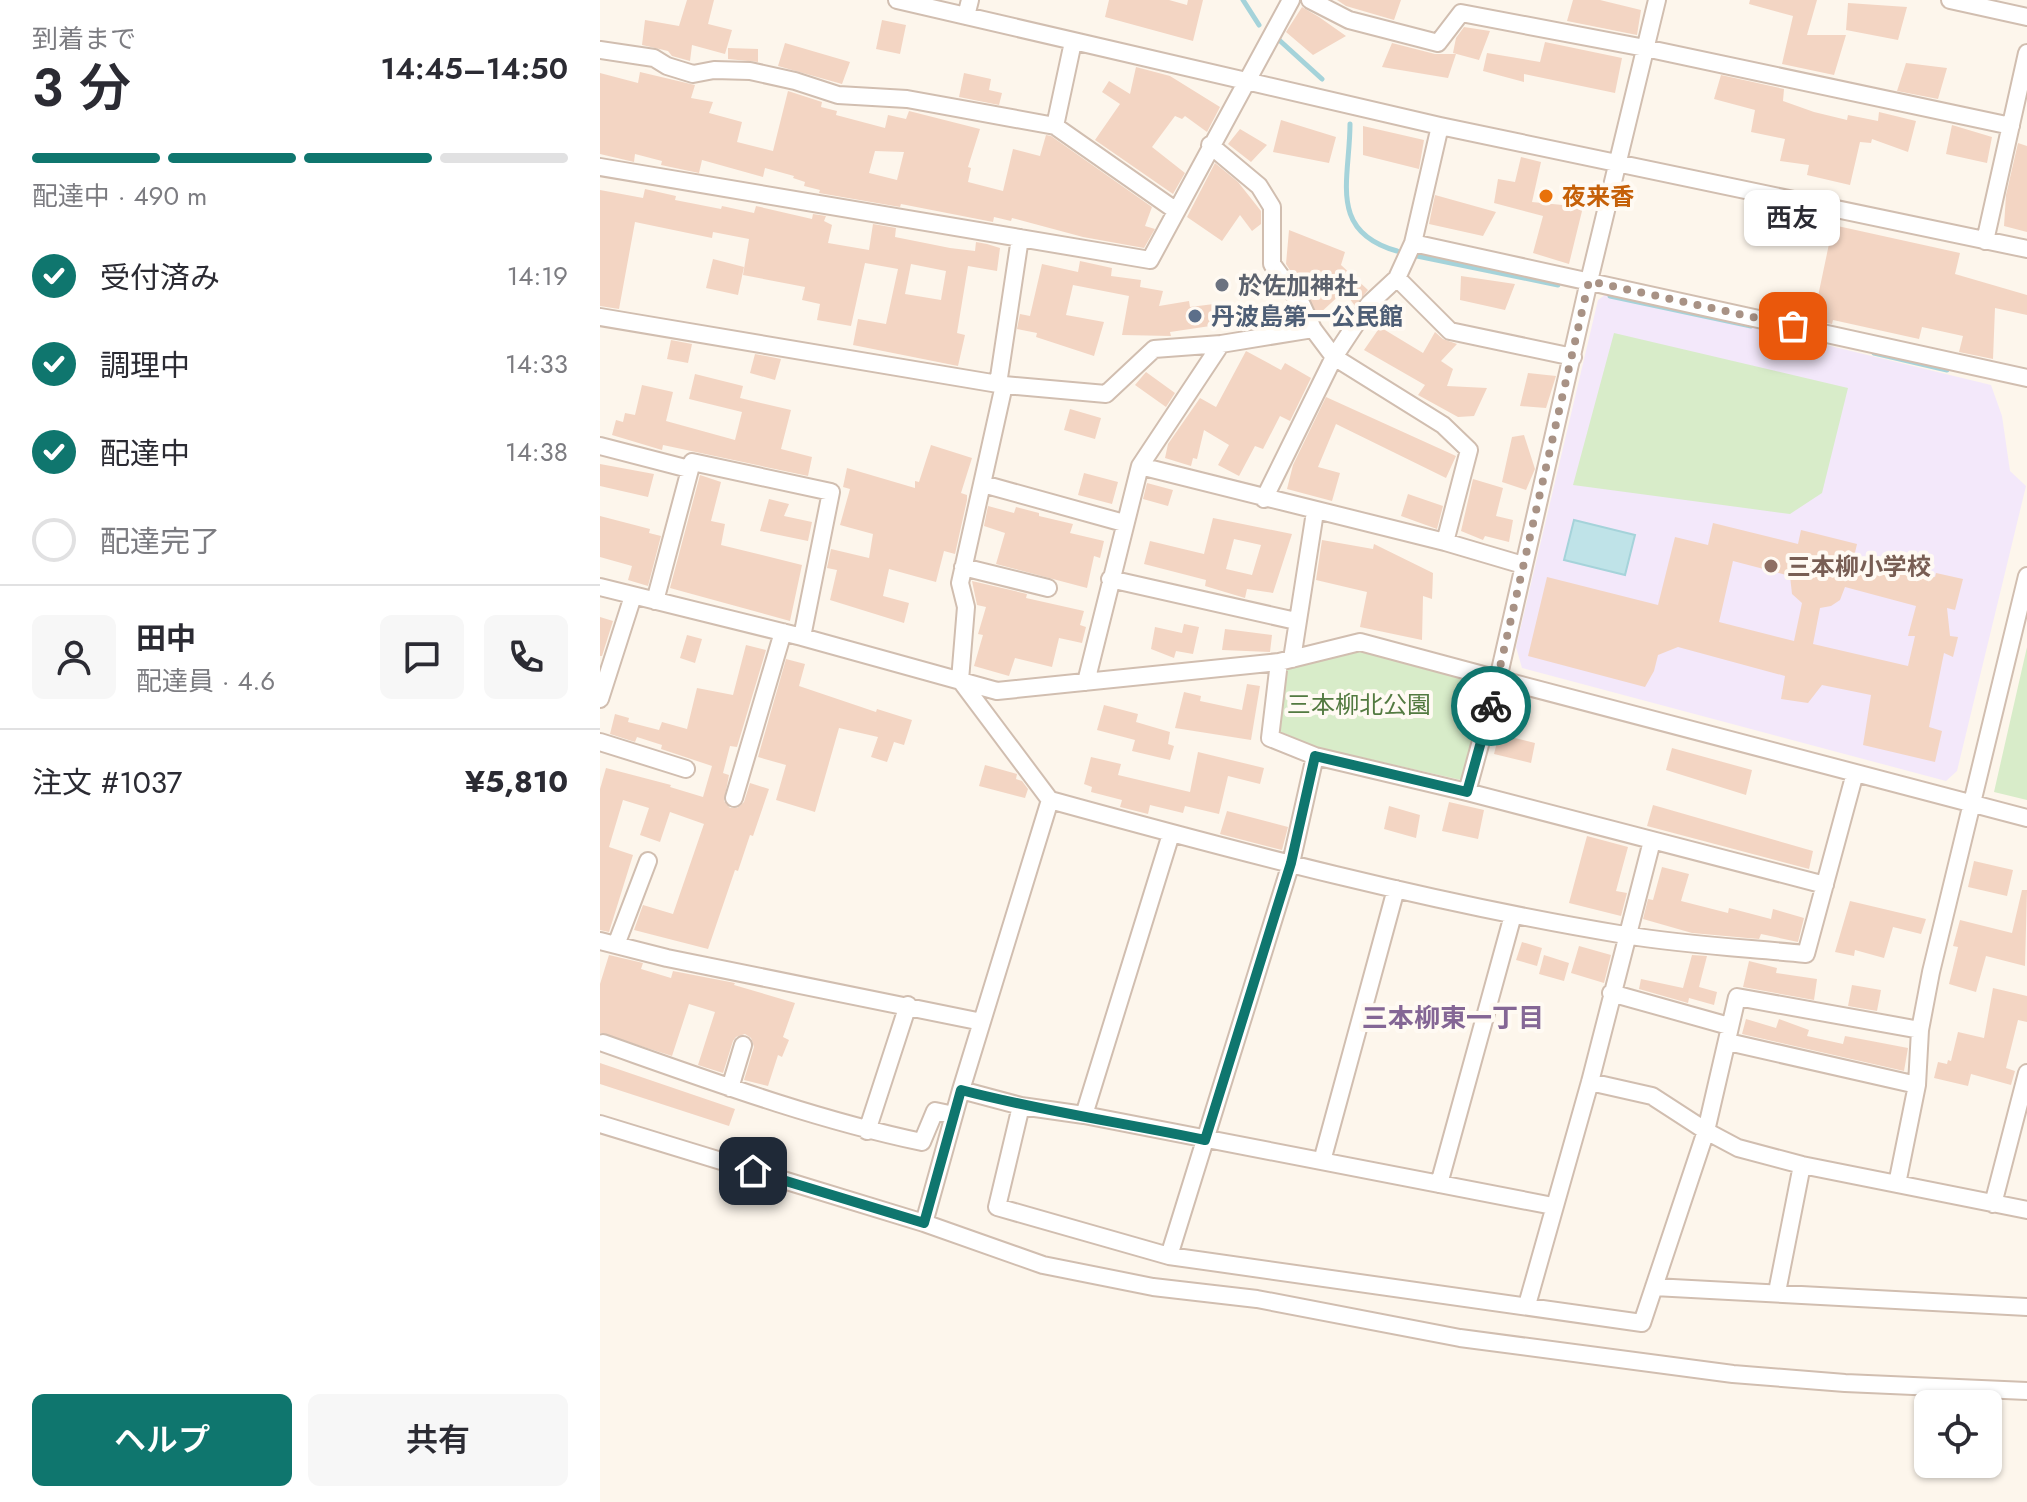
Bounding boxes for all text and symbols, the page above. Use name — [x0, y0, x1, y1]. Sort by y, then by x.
text: 到着まで — [32, 20, 136, 58]
text: 14:45–14:50 — [380, 47, 568, 90]
text: 3 分 — [32, 50, 131, 126]
text: 配達中 · 490 m — [32, 177, 207, 215]
place label: 夜来香 — [1562, 179, 1634, 214]
marker: 夜来香 — [1537, 187, 1555, 205]
callout: 西友 — [1745, 190, 1841, 246]
text: 西友 — [1766, 199, 1818, 237]
icon: check — [32, 254, 76, 298]
text: 受付済み — [100, 256, 220, 299]
text: 14:19 — [507, 257, 568, 295]
place label: 於佐加神社 — [1238, 268, 1358, 303]
marker: 於佐加神社 — [1213, 276, 1231, 294]
pin — [1759, 292, 1827, 360]
place label: 丹波島第一公民館 — [1211, 299, 1403, 334]
icon: bag — [1771, 304, 1815, 348]
marker: 丹波島第一公民館 — [1186, 307, 1204, 325]
icon: check — [32, 342, 76, 386]
text: 調理中 — [100, 344, 190, 387]
text: 14:33 — [505, 345, 568, 383]
icon: check — [32, 430, 76, 474]
text: 配達中 — [100, 432, 190, 475]
text: 14:38 — [505, 433, 568, 471]
text: 配達完了 — [100, 520, 220, 563]
place label: 三本柳小学校 — [1787, 549, 1931, 584]
marker: 三本柳小学校 — [1762, 557, 1780, 575]
button: person — [32, 615, 116, 699]
button: chat — [380, 615, 464, 699]
button: phone — [484, 615, 568, 699]
text: 田中 — [136, 617, 196, 660]
text: 配達員 · 4.6 — [136, 662, 275, 700]
courier — [1451, 666, 1531, 746]
icon: bike — [1469, 684, 1513, 728]
park label: 三本柳北公園 — [1287, 687, 1431, 722]
text: ¥5,810 — [465, 760, 568, 803]
text: 注文 #1037 — [32, 761, 182, 804]
district label: 三本柳東一丁目 — [1362, 999, 1544, 1037]
pin — [719, 1137, 787, 1205]
icon: home — [731, 1149, 775, 1193]
map controls — [1914, 1390, 2002, 1478]
button: locate — [1914, 1390, 2002, 1478]
button: ヘルプ — [32, 1394, 292, 1486]
button: 共有 — [308, 1394, 568, 1486]

